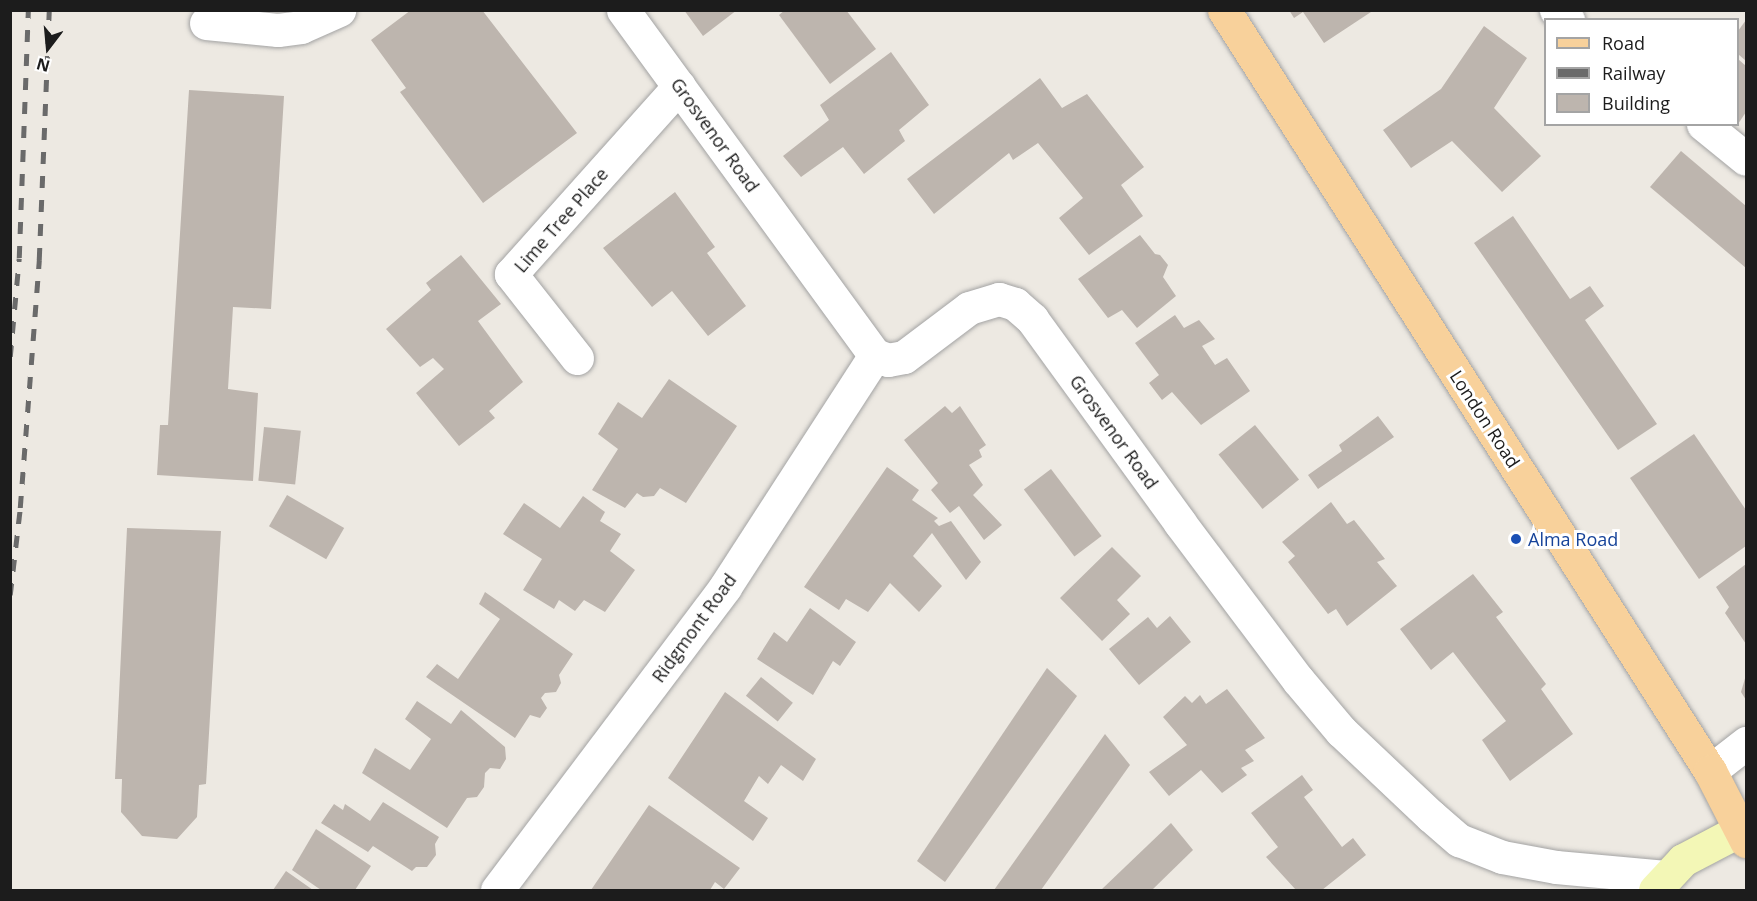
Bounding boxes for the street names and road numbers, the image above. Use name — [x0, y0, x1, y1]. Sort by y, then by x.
street label: Grosvenor Road — [666, 74, 764, 196]
street label: Lime Tree Place — [510, 163, 612, 277]
street label: London Road — [1446, 366, 1524, 472]
street label: Grosvenor Road — [1065, 371, 1163, 493]
street label: Ridgmont Road — [647, 569, 741, 687]

